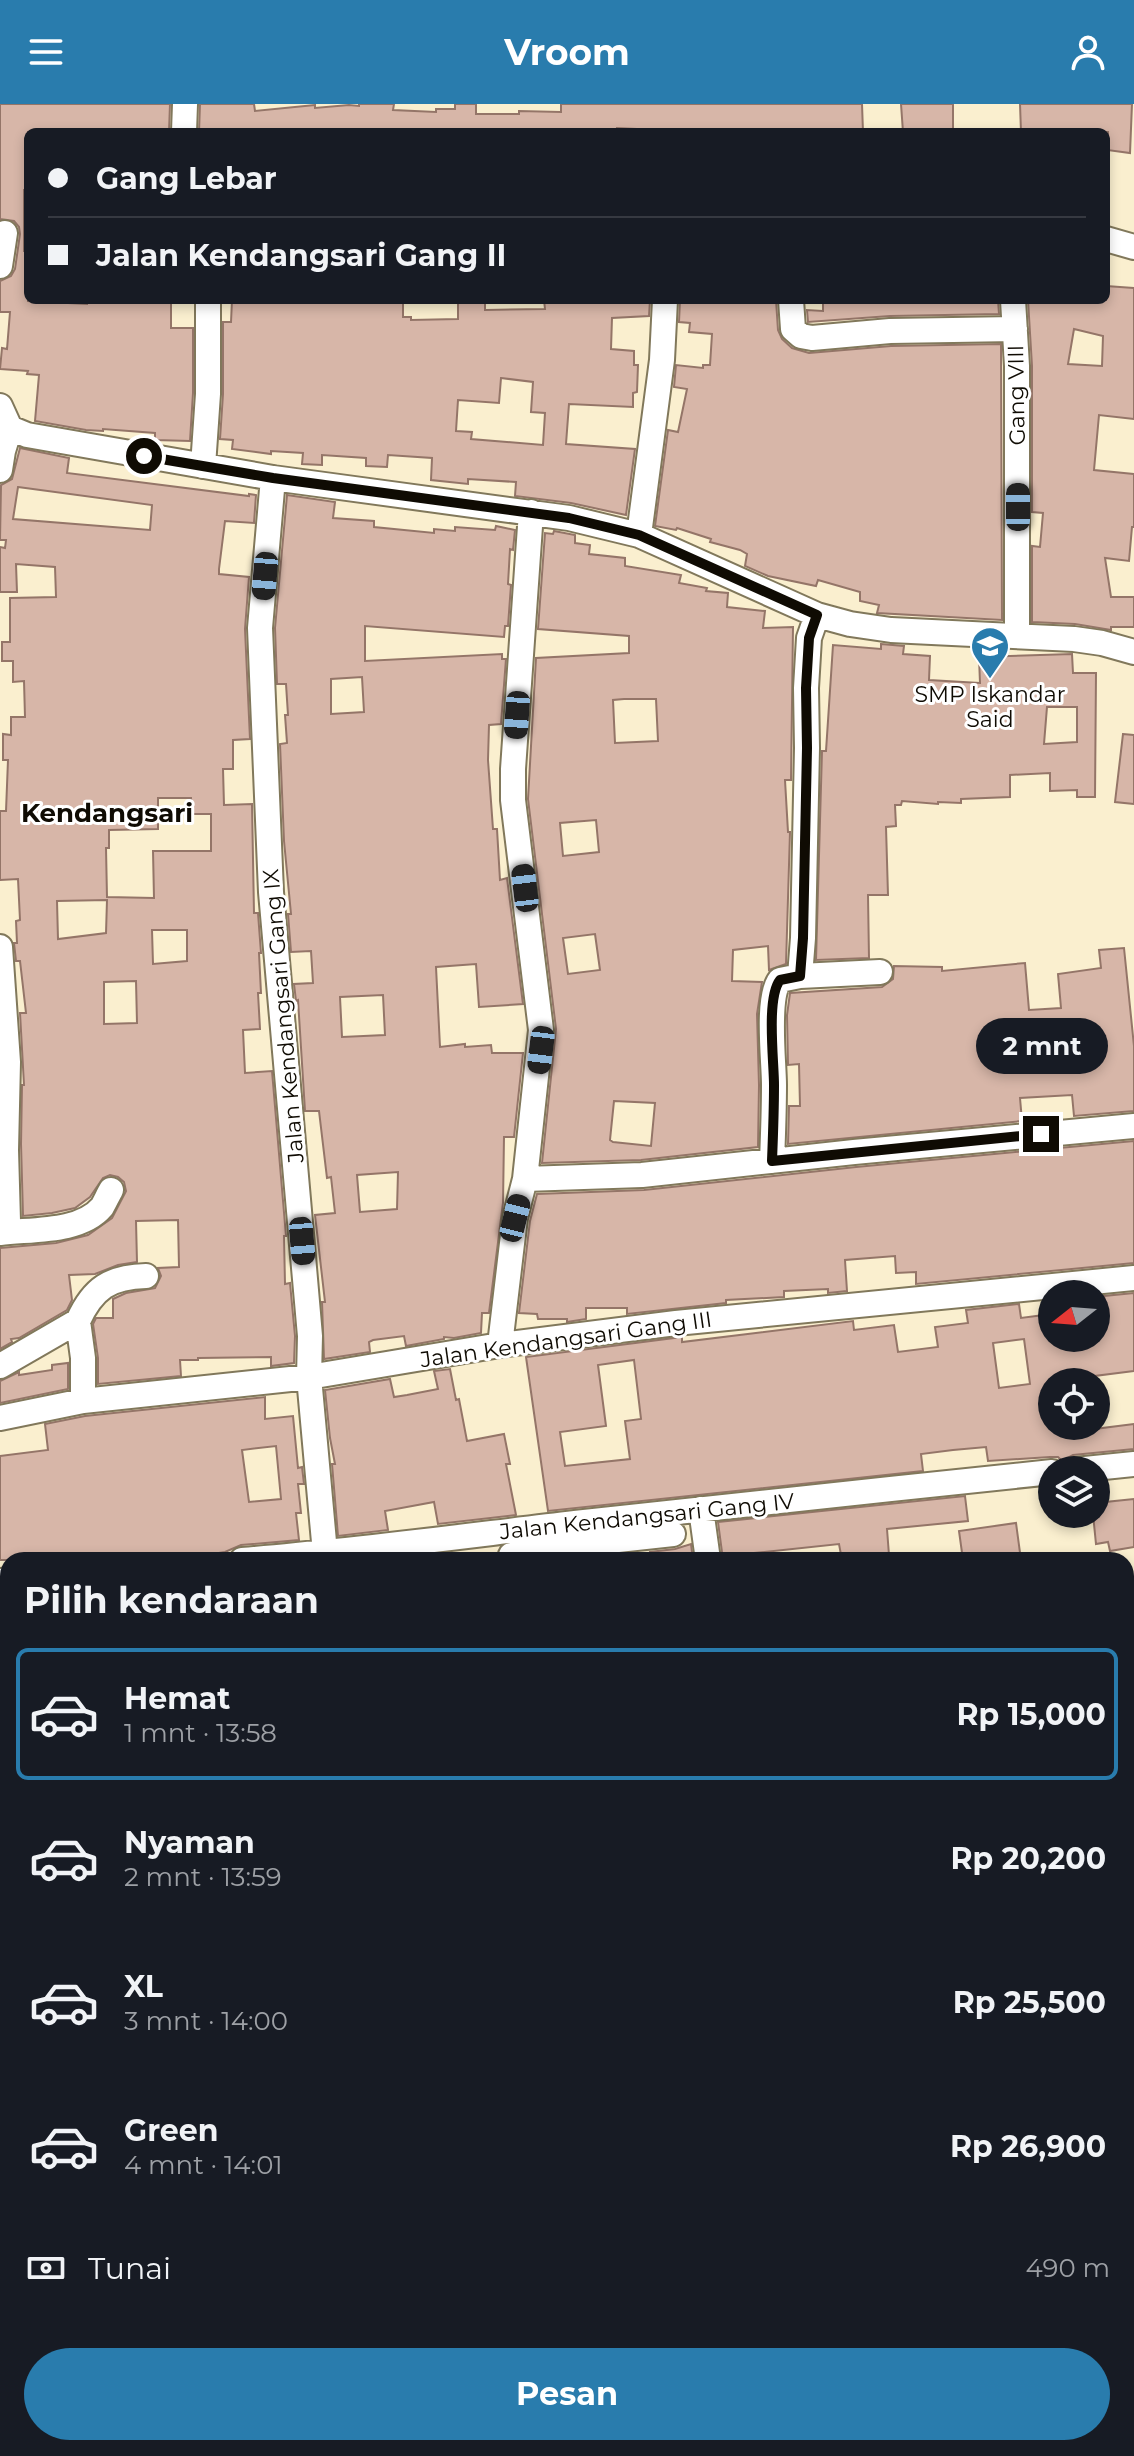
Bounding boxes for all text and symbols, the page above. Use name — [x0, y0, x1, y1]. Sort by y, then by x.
icon: menu — [24, 30, 68, 74]
text: Vroom — [504, 30, 630, 74]
icon: person — [1066, 30, 1110, 74]
text: Gang Lebar — [96, 160, 277, 197]
text: Jalan Kendangsari Gang II — [96, 237, 506, 274]
street label: Gang VIII — [1002, 344, 1031, 446]
route start — [126, 438, 162, 474]
car — [1006, 483, 1030, 531]
car — [251, 551, 279, 601]
school or university icon: SMP Iskandar Said — [969, 625, 1011, 680]
place label: SMP Iskandar Said — [915, 681, 1066, 733]
car — [503, 690, 531, 740]
district label: Kendangsari — [21, 797, 193, 829]
car — [510, 863, 540, 913]
street label: Jalan Kendangsari Gang IX — [257, 867, 310, 1165]
callout: 2 mnt — [975, 1018, 1107, 1074]
car — [526, 1025, 556, 1075]
text: 2 mnt — [1002, 1030, 1082, 1062]
route end — [1023, 1116, 1059, 1152]
car — [498, 1192, 532, 1244]
car — [288, 1216, 316, 1266]
north arrow — [1038, 1280, 1110, 1352]
map controls — [1038, 1280, 1110, 1528]
street label: Jalan Kendangsari Gang III — [417, 1306, 714, 1373]
button: locate — [1038, 1368, 1110, 1440]
button: layers — [1038, 1456, 1110, 1528]
street label: Jalan Kendangsari Gang IV — [497, 1488, 796, 1546]
text: Pilih kendaraan — [24, 1578, 319, 1622]
icon: car — [28, 1678, 100, 1750]
text: Hemat — [124, 1680, 230, 1717]
text: Rp 15,000 — [957, 1696, 1106, 1733]
text: 1 mnt · 13:58 — [124, 1717, 277, 1749]
icon: car — [28, 1822, 100, 1894]
text: Nyaman — [124, 1824, 255, 1861]
text: Rp 20,200 — [950, 1840, 1106, 1877]
text: 2 mnt · 13:59 — [124, 1861, 282, 1893]
icon: car — [28, 1966, 100, 2038]
text: XL — [124, 1968, 163, 2005]
text: Rp 25,500 — [953, 1984, 1106, 2021]
text: 3 mnt · 14:00 — [124, 2005, 288, 2037]
icon: car — [28, 2110, 100, 2182]
text: Green — [124, 2112, 218, 2149]
text: Rp 26,900 — [950, 2128, 1106, 2165]
text: 4 mnt · 14:01 — [124, 2149, 283, 2181]
icon: cash — [24, 2246, 68, 2290]
text: Tunai — [88, 2250, 171, 2287]
text: 490 m — [1026, 2252, 1110, 2284]
button: Pesan — [24, 2348, 1110, 2440]

